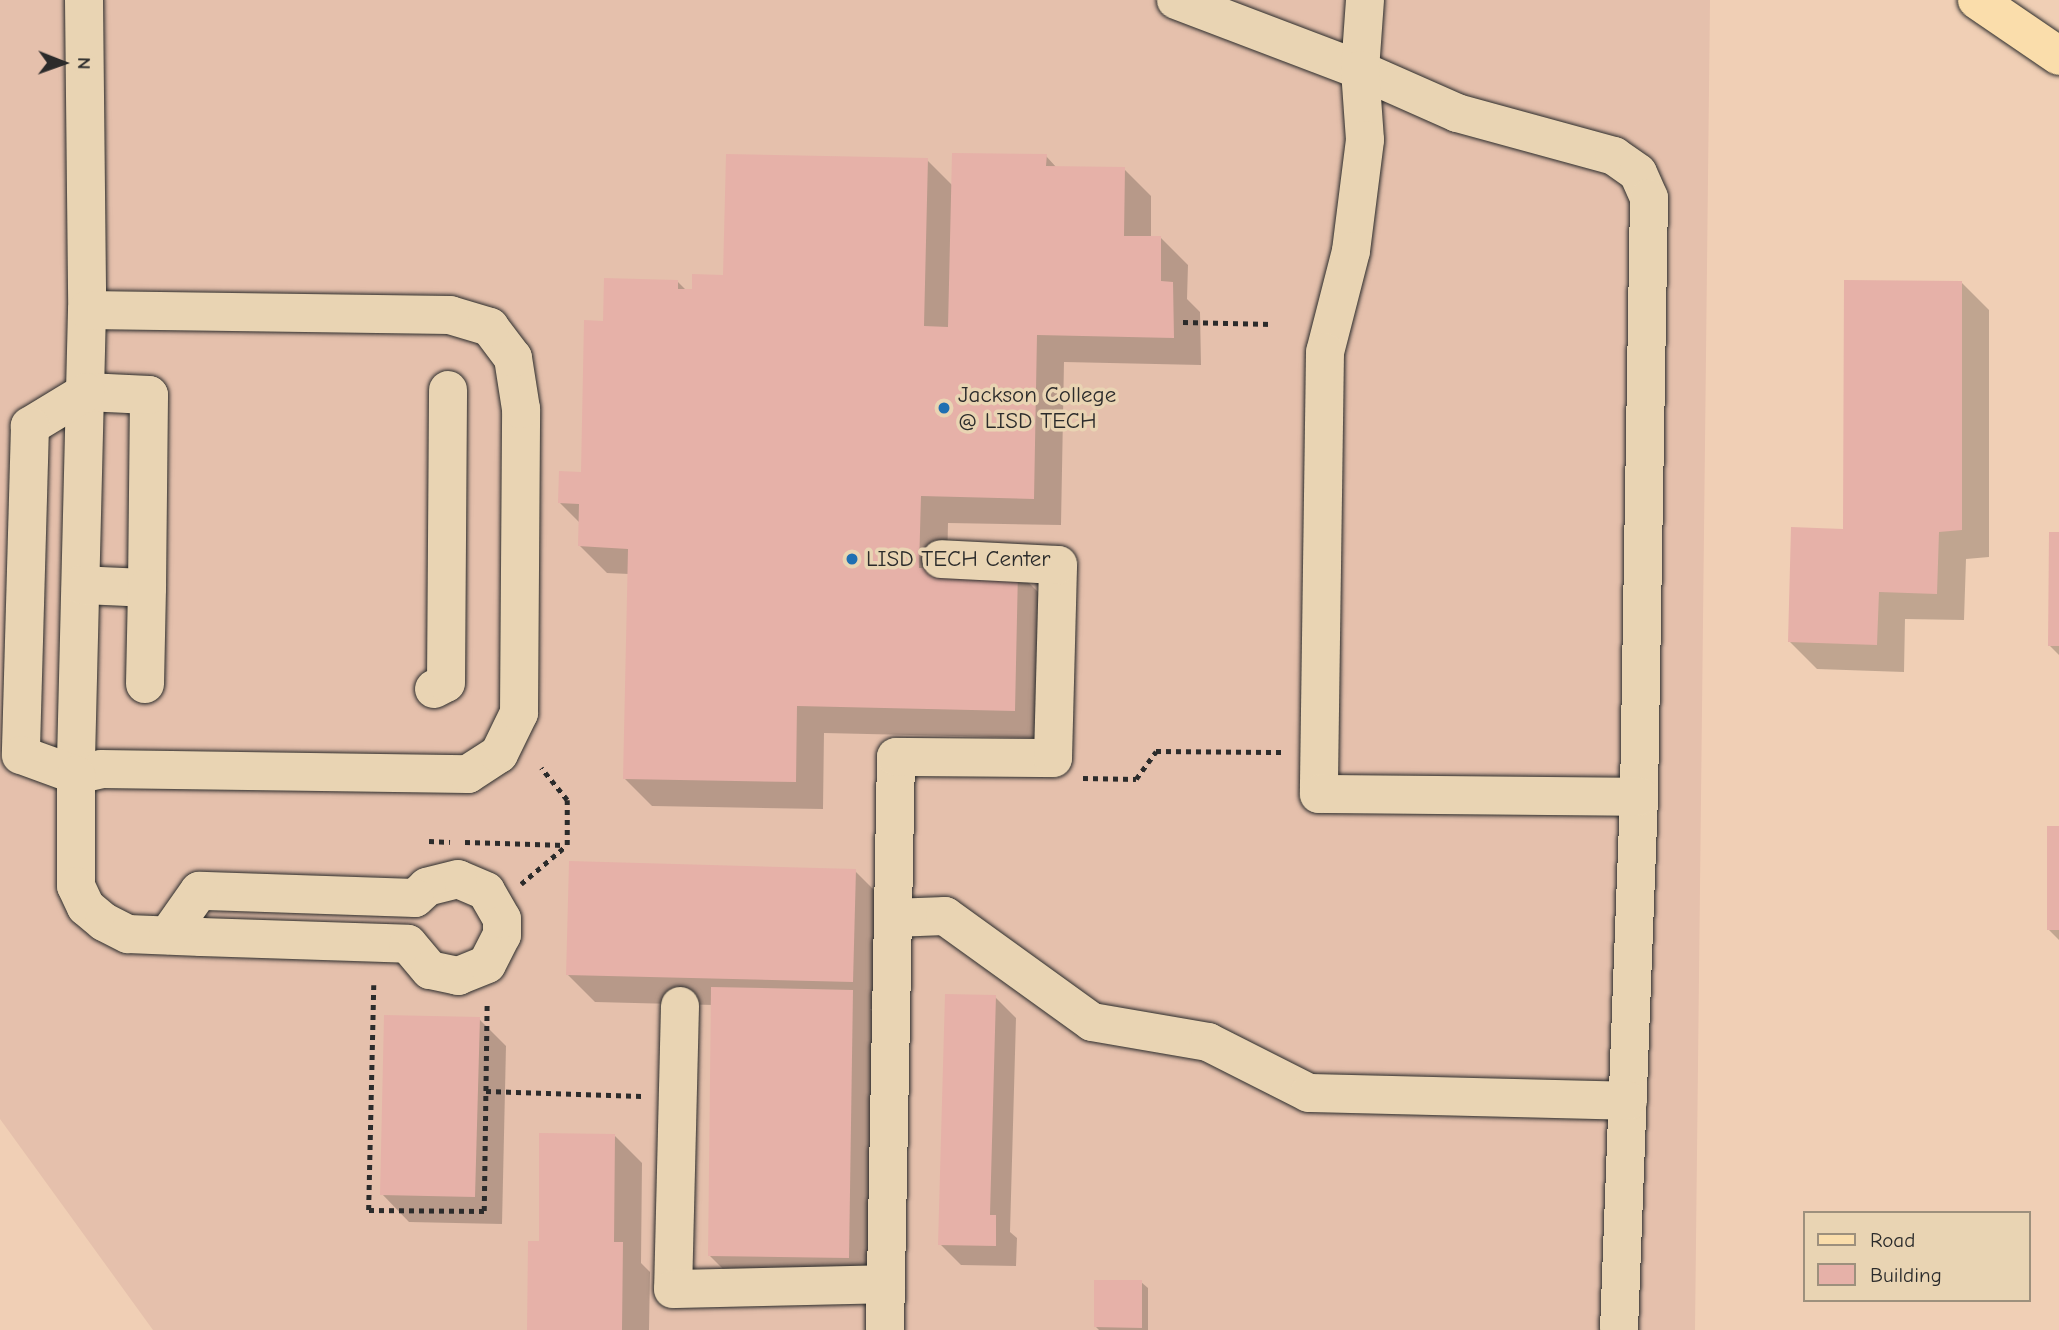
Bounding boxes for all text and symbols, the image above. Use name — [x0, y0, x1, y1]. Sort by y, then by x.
north arrow — [28, 28, 98, 98]
text: N — [73, 57, 95, 70]
place label: Jackson College @ LISD TECH — [958, 381, 1116, 435]
marker: Jackson College @ LISD TECH — [936, 400, 952, 416]
place label: LISD TECH Center — [866, 545, 1050, 573]
marker: LISD TECH Center — [844, 551, 860, 567]
legend — [1804, 1211, 2031, 1302]
text: Road — [1870, 1228, 1915, 1252]
text: Building — [1870, 1263, 1942, 1287]

